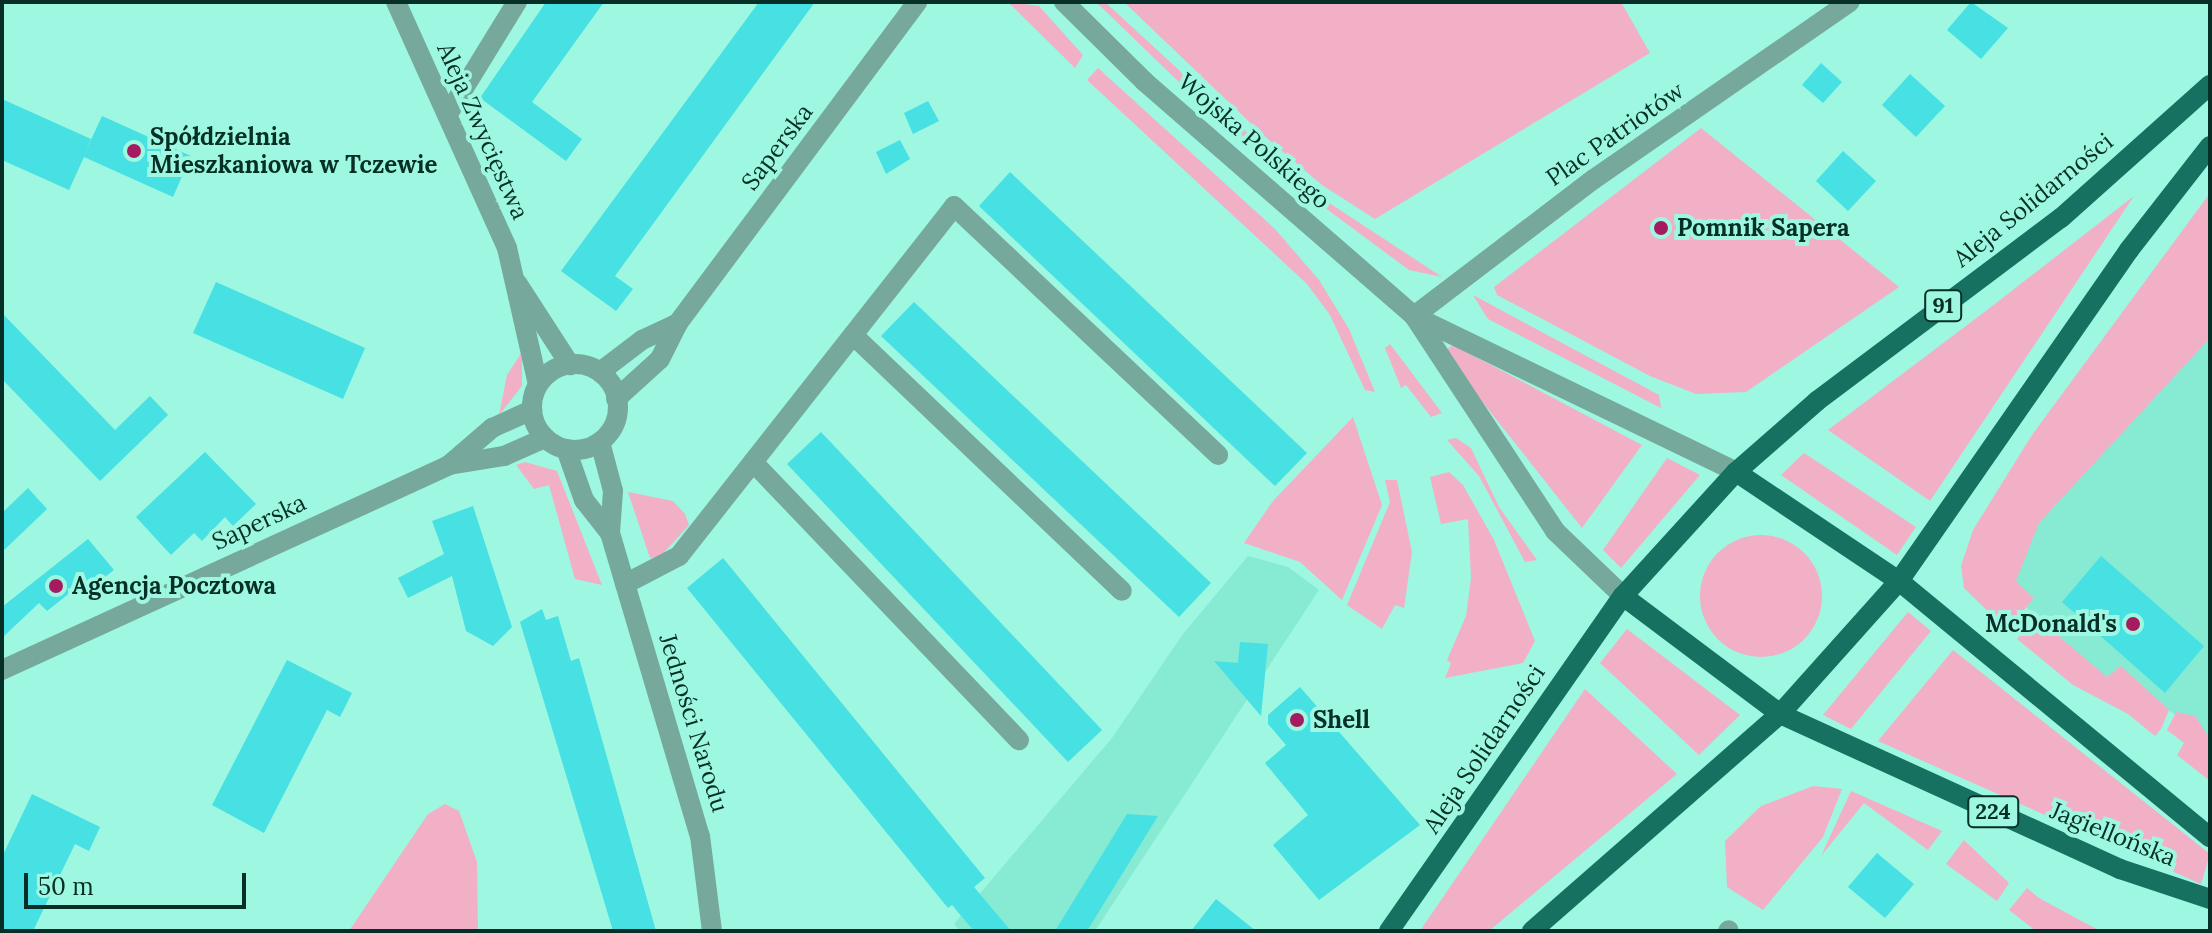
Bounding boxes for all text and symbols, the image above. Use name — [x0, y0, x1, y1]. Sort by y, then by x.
street label: Aleja Zwycięstwa — [431, 38, 535, 224]
street label: Wojska Polskiego — [1172, 67, 1336, 215]
street label: Plac Patriotów — [1540, 76, 1690, 192]
street label: Saperska — [735, 98, 819, 196]
place label: Spółdzielnia Mieszkaniowa w Tczewie — [150, 123, 437, 179]
street label: Aleja Solidarności — [1947, 127, 2119, 273]
marker: Spółdzielnia Mieszkaniowa w Tczewie — [125, 142, 143, 160]
place label: Pomnik Sapera — [1677, 214, 1850, 242]
marker: Pomnik Sapera — [1652, 219, 1670, 237]
road number: 91 — [1923, 288, 1963, 324]
street label: Saperska — [208, 488, 310, 556]
place label: Agencja Pocztowa — [72, 572, 276, 600]
marker: Agencja Pocztowa — [47, 577, 65, 595]
place label: McDonald's — [1985, 610, 2117, 638]
marker: McDonald's — [2124, 615, 2142, 633]
street label: Jedności Narodu — [653, 630, 735, 816]
street label: Aleja Solidarności — [1417, 659, 1551, 839]
place label: Shell — [1313, 706, 1370, 734]
marker: Shell — [1288, 711, 1306, 729]
road number: 224 — [1967, 794, 2019, 830]
street label: Jagiellońska — [2046, 796, 2180, 872]
scale bar — [28, 857, 250, 907]
text: 50 m — [38, 871, 94, 902]

